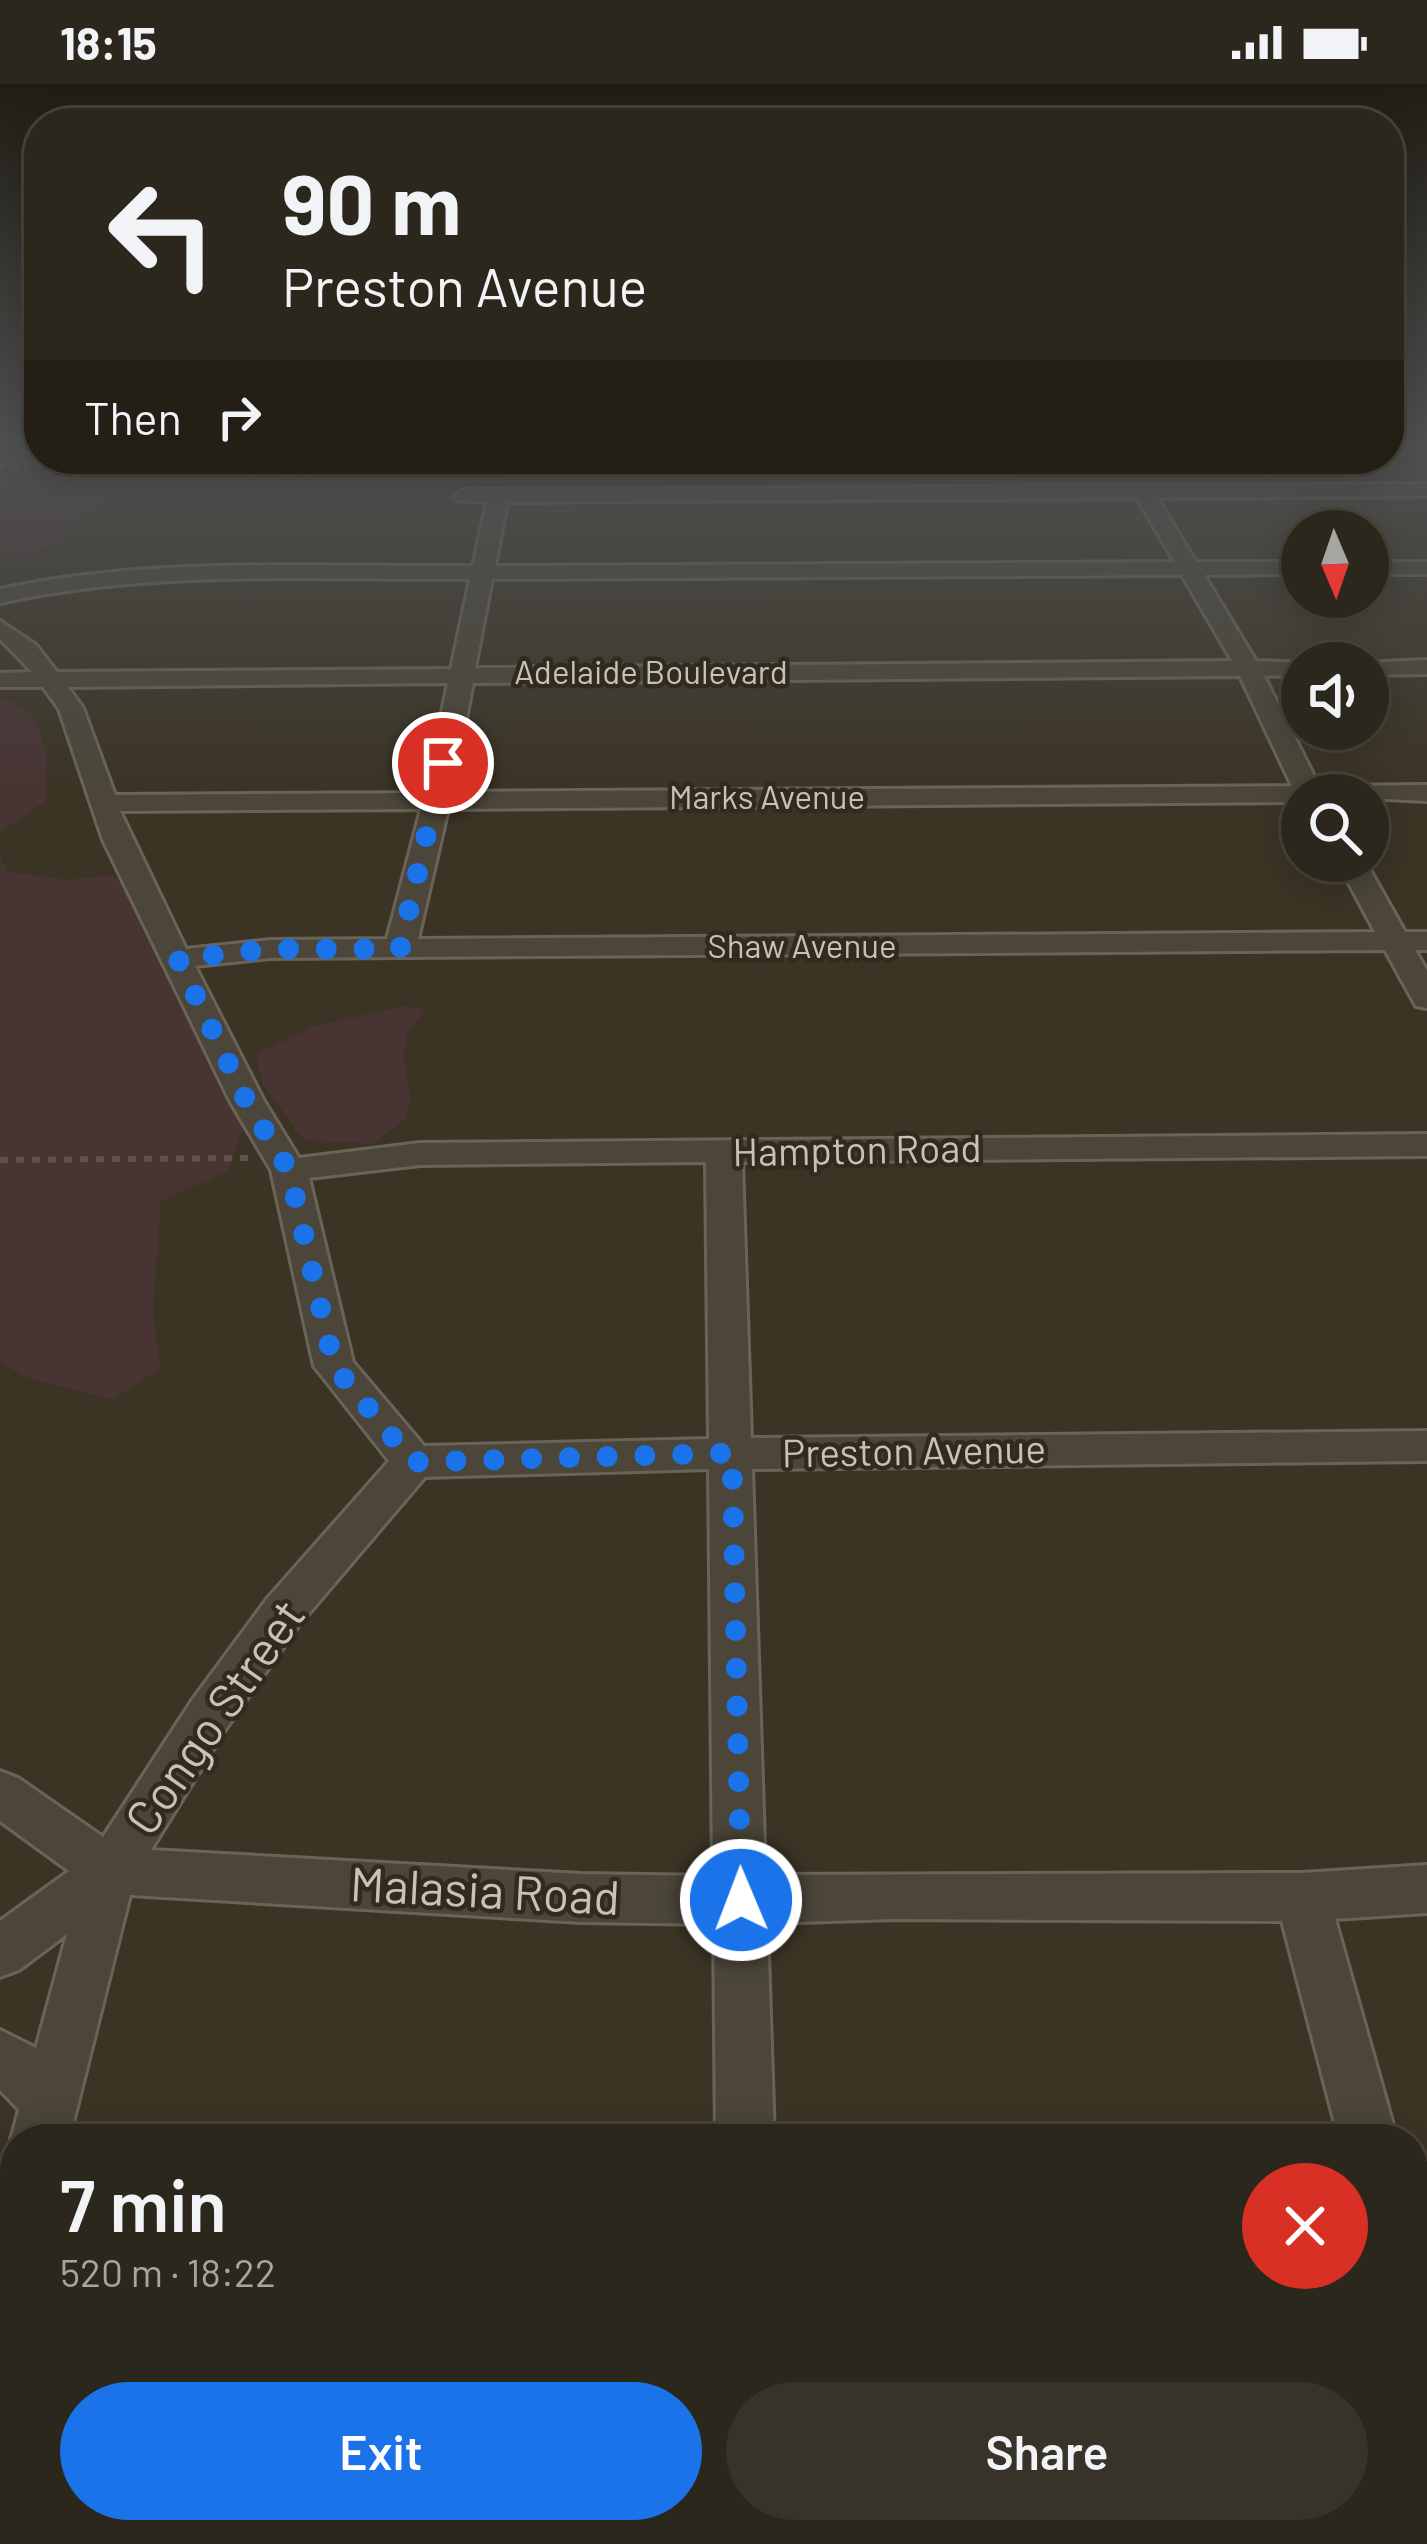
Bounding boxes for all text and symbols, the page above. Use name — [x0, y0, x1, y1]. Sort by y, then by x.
text: 18:15 — [60, 15, 157, 69]
text: 90 m — [282, 151, 461, 252]
icon: left — [84, 156, 240, 312]
text: Preston Avenue — [282, 253, 647, 318]
icon: right — [206, 384, 272, 450]
text: Then — [84, 390, 182, 444]
north arrow — [1281, 510, 1389, 618]
map controls — [1281, 510, 1389, 882]
button: sound — [1281, 642, 1389, 750]
street label: Adelaide Boulevard — [514, 651, 788, 691]
pin — [392, 712, 494, 814]
icon: arrive — [410, 730, 476, 796]
button: search — [1281, 774, 1389, 882]
street label: Marks Avenue — [669, 776, 865, 816]
street label: Shaw Avenue — [708, 925, 897, 965]
street label: Hampton Road — [732, 1123, 982, 1174]
street label: Preston Avenue — [782, 1424, 1046, 1475]
street label: Congo Street — [111, 1587, 316, 1845]
position arrow — [678, 1837, 804, 1963]
street label: Malasia Road — [349, 1853, 621, 1925]
text: 7 min — [60, 2160, 227, 2246]
button: close — [1242, 2163, 1368, 2289]
text: 520 m · 18:22 — [60, 2248, 276, 2295]
button: Exit — [60, 2382, 702, 2520]
button: Share — [726, 2382, 1368, 2520]

